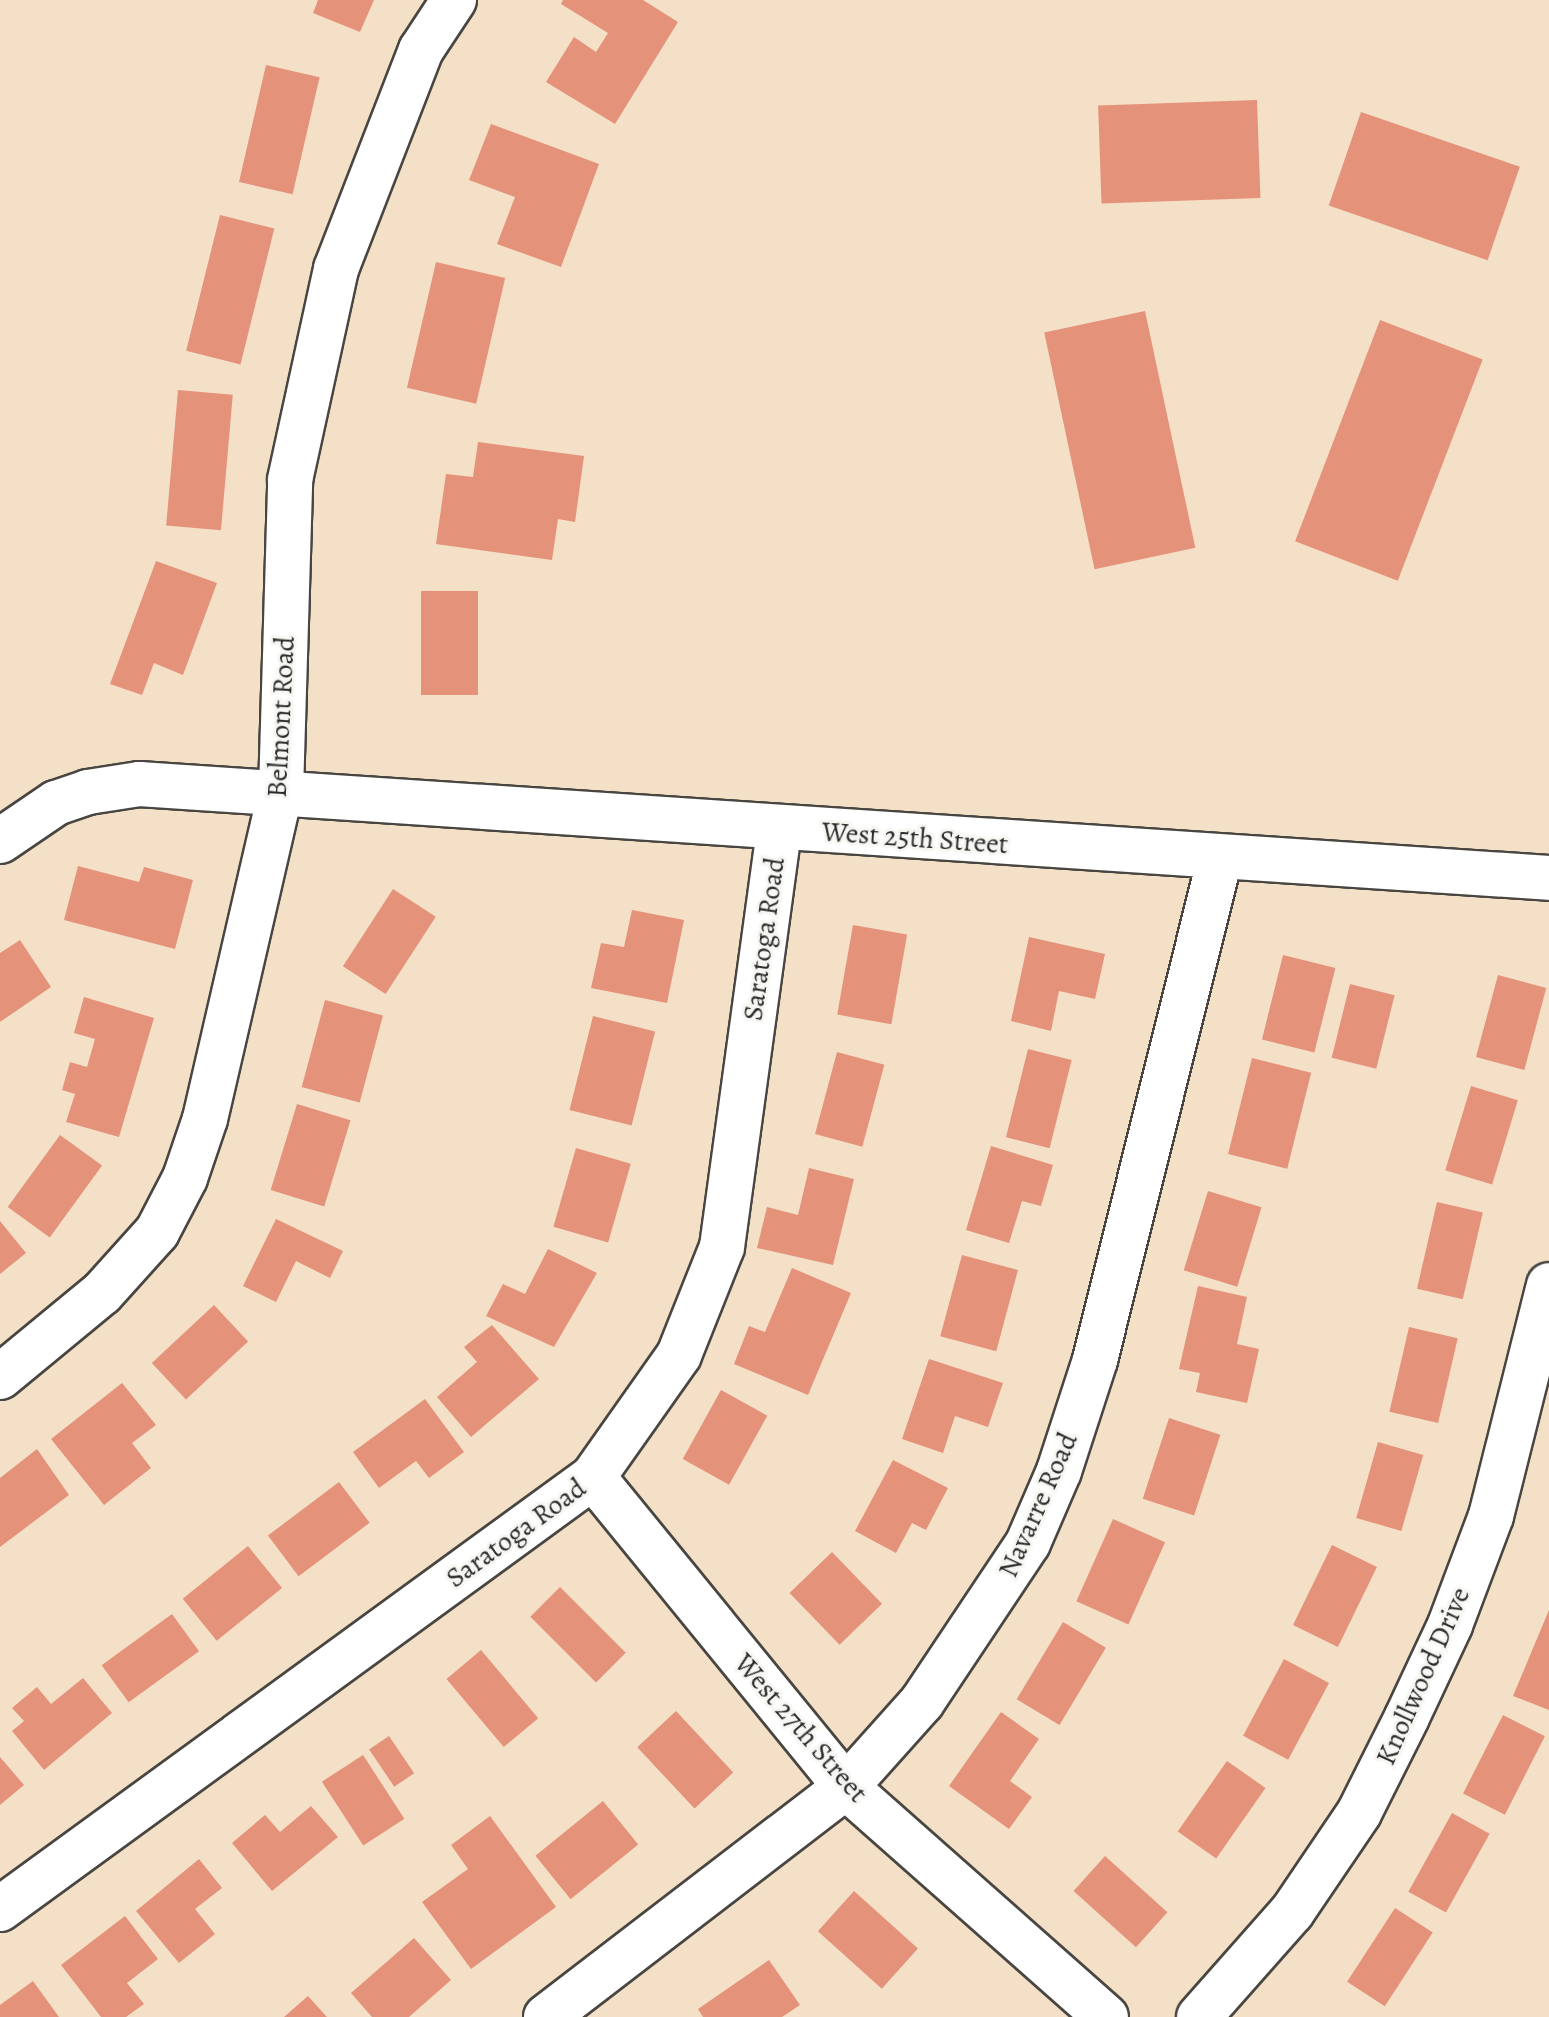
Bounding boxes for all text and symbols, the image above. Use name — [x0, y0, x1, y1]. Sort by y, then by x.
street label: Belmont Road — [260, 635, 302, 799]
street label: West 25th Street — [821, 815, 1009, 861]
street label: Saratoga Road — [736, 855, 792, 1023]
street label: Navarre Road — [991, 1428, 1085, 1582]
street label: Saratoga Road — [440, 1471, 592, 1595]
street label: Knollwood Drive — [1369, 1582, 1477, 1770]
street label: West 27th Street — [727, 1647, 875, 1809]

